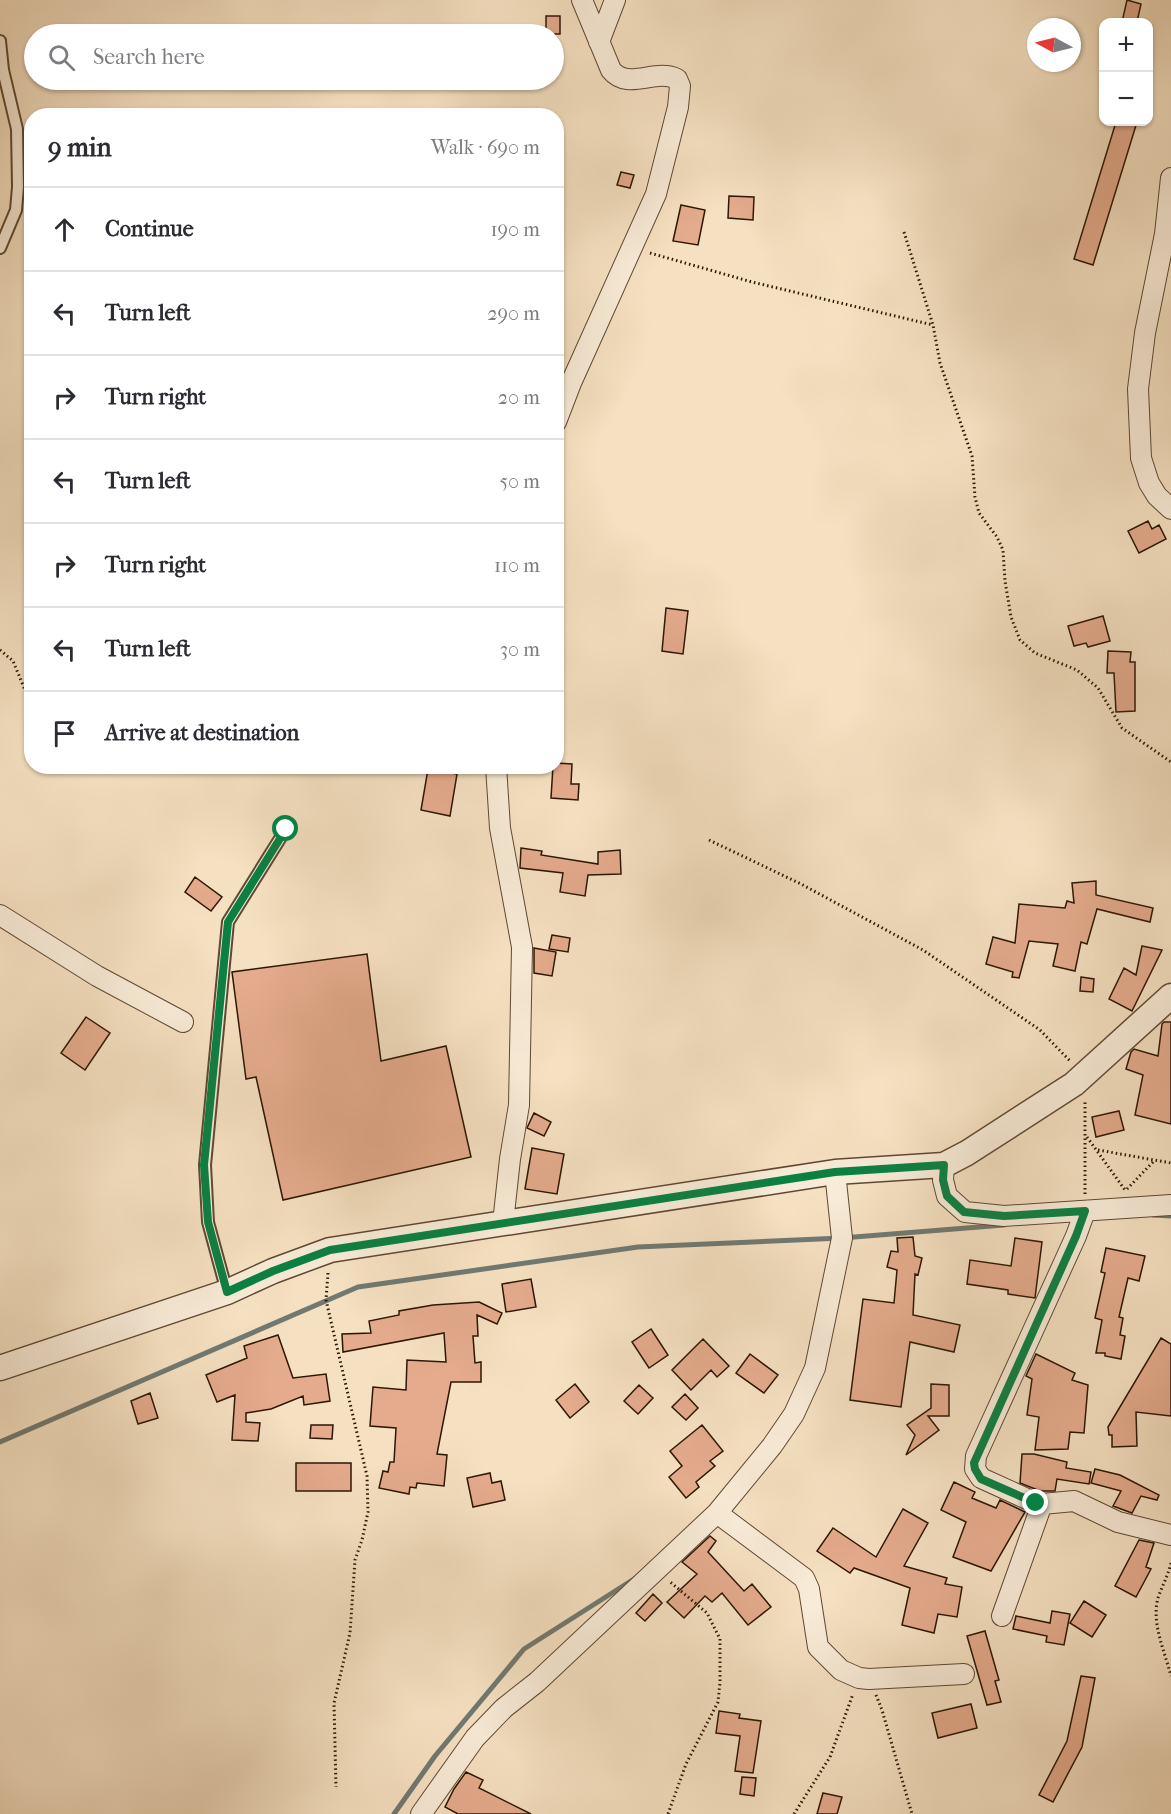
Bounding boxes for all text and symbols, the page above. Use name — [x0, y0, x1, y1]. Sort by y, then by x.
north arrow — [1027, 18, 1081, 72]
map controls — [1099, 18, 1153, 126]
button: + — [1099, 18, 1153, 72]
search box — [24, 24, 564, 90]
icon: search — [45, 41, 78, 74]
text: Search here — [93, 44, 205, 70]
button: − — [1099, 72, 1153, 126]
text: 9 min — [48, 132, 112, 163]
text: Walk · 690 m — [431, 136, 540, 159]
icon: ahead — [48, 213, 81, 246]
text: Continue — [105, 216, 194, 242]
text: 190 m — [490, 218, 540, 241]
icon: left — [48, 297, 81, 330]
text: Turn left — [105, 300, 191, 326]
text: 290 m — [487, 302, 540, 325]
icon: right — [48, 381, 81, 414]
text: Turn right — [105, 384, 206, 410]
text: 20 m — [498, 386, 540, 409]
icon: left — [48, 465, 81, 498]
text: Turn left — [105, 468, 191, 494]
text: 50 m — [499, 470, 540, 493]
icon: right — [48, 549, 81, 582]
text: Turn right — [105, 552, 206, 578]
text: 110 m — [494, 554, 540, 577]
icon: left — [48, 633, 81, 666]
text: Turn left — [105, 636, 191, 662]
text: 30 m — [500, 638, 540, 661]
icon: arrive — [48, 717, 81, 750]
text: Arrive at destination — [105, 720, 299, 746]
route start — [272, 815, 298, 841]
route end — [1022, 1489, 1048, 1515]

